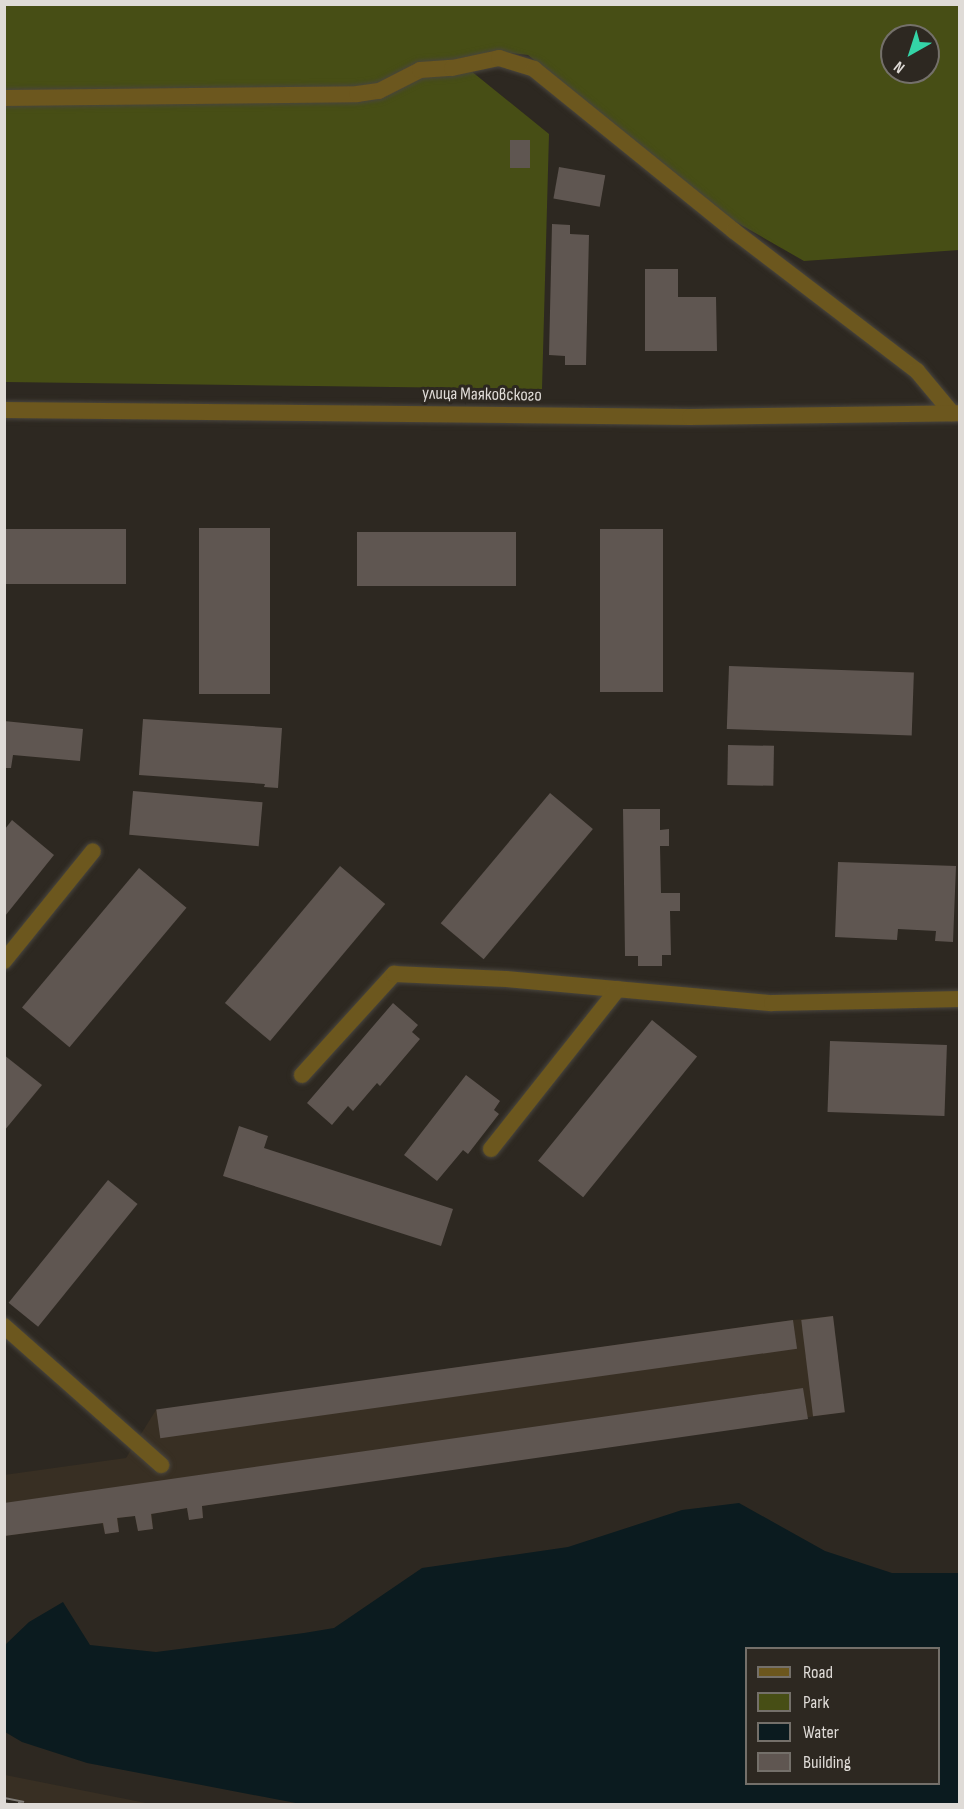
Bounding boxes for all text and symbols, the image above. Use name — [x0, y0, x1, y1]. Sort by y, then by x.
north arrow — [880, 24, 940, 84]
text: N — [890, 57, 909, 77]
street label: улица Маяковского — [422, 383, 542, 407]
legend — [745, 1647, 940, 1785]
text: Road — [803, 1662, 833, 1683]
text: Park — [803, 1692, 829, 1713]
text: Water — [803, 1722, 839, 1743]
text: Building — [803, 1752, 851, 1773]

